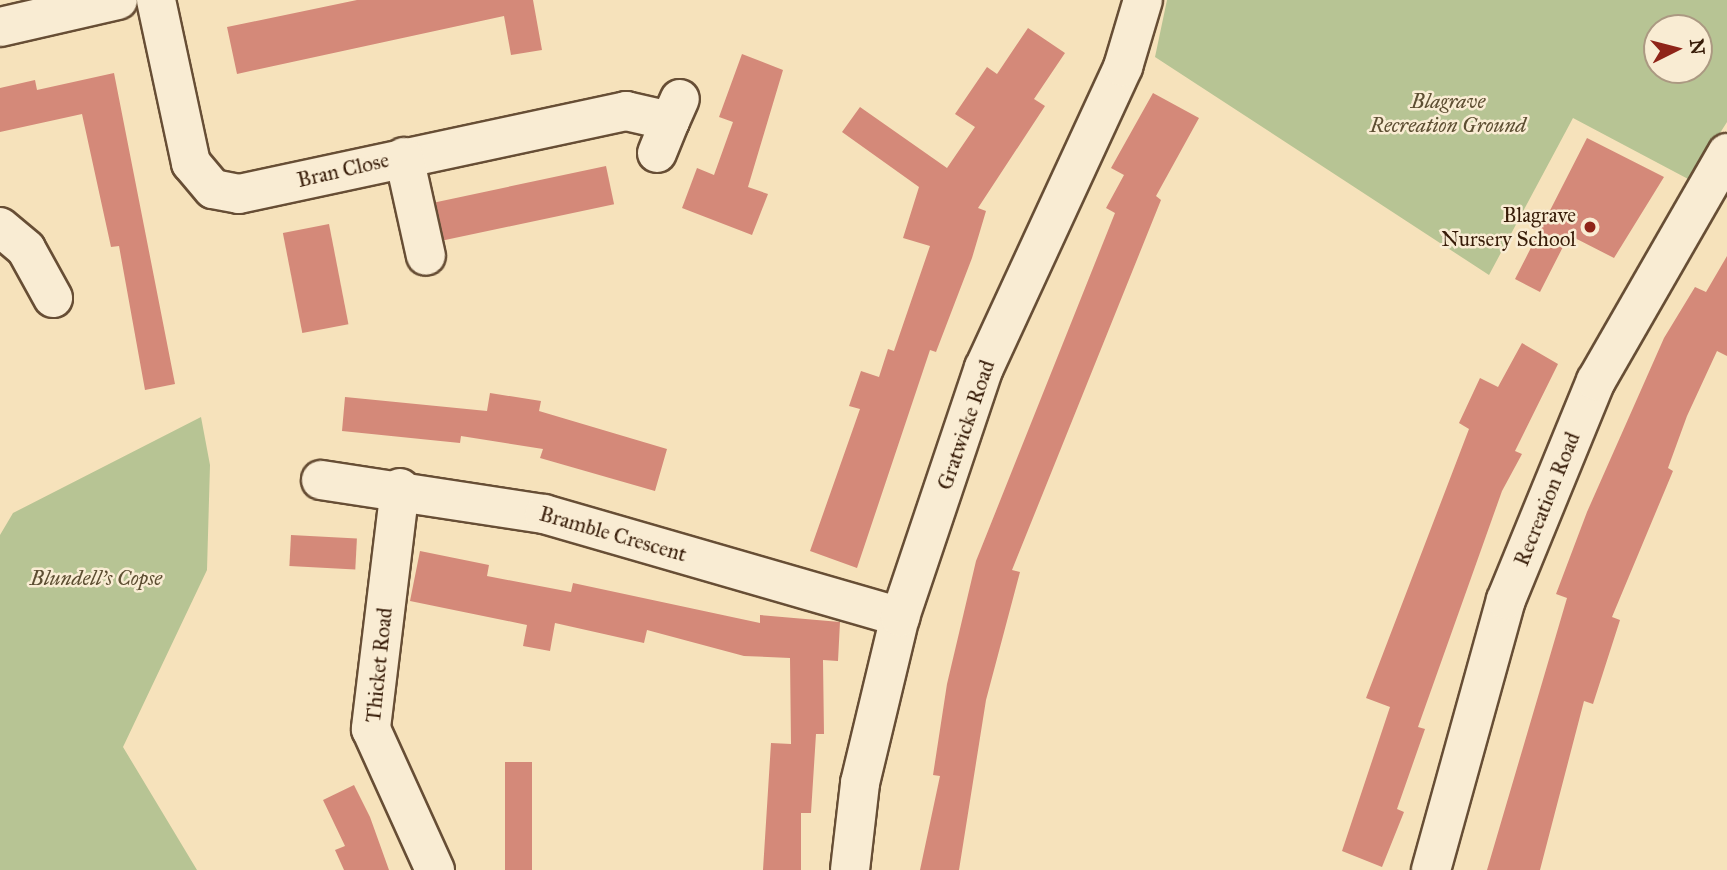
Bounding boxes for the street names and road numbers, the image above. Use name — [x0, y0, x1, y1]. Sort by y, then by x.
street label: Bran Close — [295, 147, 391, 193]
street label: Gratwicke Road — [932, 357, 1000, 493]
street label: Recreation Road — [1509, 428, 1585, 570]
street label: Bramble Crescent — [537, 501, 689, 567]
street label: Thicket Road — [360, 606, 398, 724]

